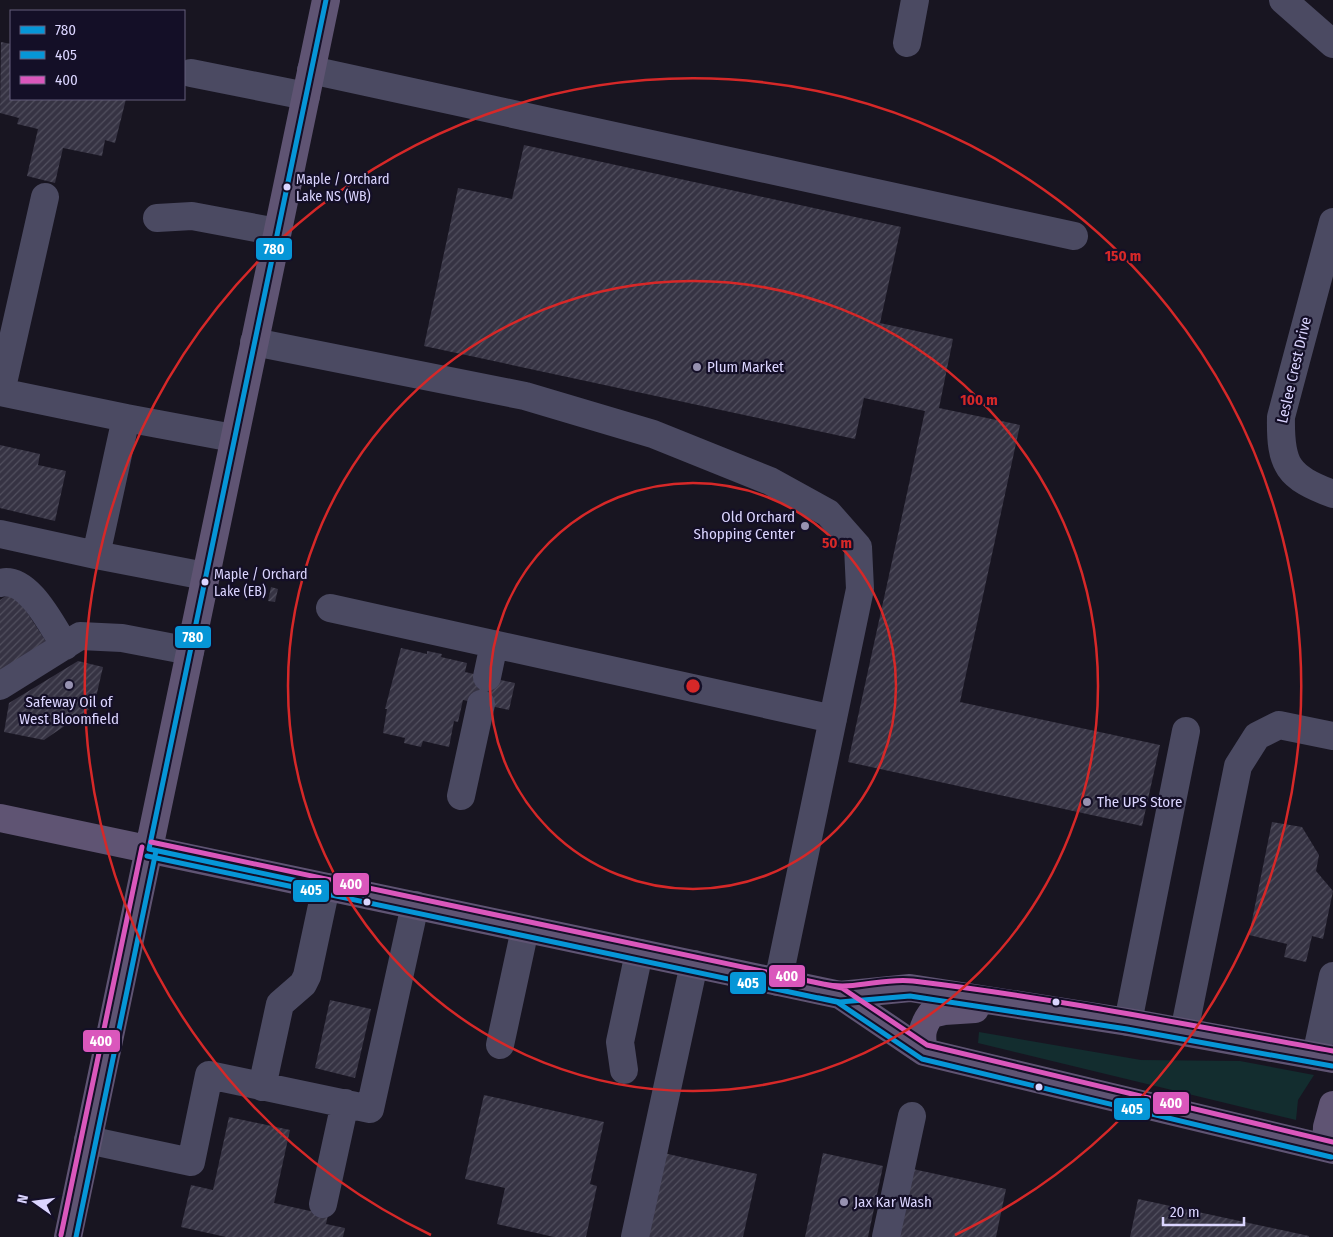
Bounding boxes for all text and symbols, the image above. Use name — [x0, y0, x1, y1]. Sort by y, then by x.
legend — [10, 10, 185, 100]
text: 780 — [55, 21, 76, 39]
text: 405 — [55, 46, 77, 64]
text: 400 — [55, 71, 78, 89]
place label: Maple / Orchard Lake NS (WB) — [296, 171, 389, 205]
marker: Maple / Orchard Lake NS (WB) — [282, 182, 292, 192]
line badge: 780 — [255, 237, 293, 261]
text: 780 — [264, 241, 285, 258]
text: 150 m — [1105, 247, 1141, 265]
street label: Leslee Crest Drive — [1273, 315, 1315, 425]
place label: Plum Market — [707, 358, 784, 376]
marker: Plum Market — [691, 361, 703, 373]
text: 100 m — [960, 391, 998, 409]
place label: Old Orchard Shopping Center — [694, 508, 796, 543]
marker: Old Orchard Shopping Center — [799, 520, 811, 532]
text: 50 m — [822, 534, 852, 552]
place label: Maple / Orchard Lake (EB) — [214, 566, 307, 600]
marker: Maple / Orchard Lake (EB) — [200, 577, 210, 587]
line badge: 780 — [174, 625, 212, 649]
text: 780 — [183, 629, 204, 646]
centre of rings — [684, 677, 702, 695]
marker: Safeway Oil of West Bloomfield — [63, 679, 75, 691]
place label: Safeway Oil of West Bloomfield — [19, 693, 119, 728]
place label: The UPS Store — [1097, 793, 1182, 811]
marker: The UPS Store — [1081, 796, 1093, 808]
line badge: 400 — [332, 872, 370, 896]
text: 400 — [340, 876, 363, 893]
line badge: 405 — [292, 879, 330, 903]
text: 405 — [300, 882, 322, 899]
unlabelled marker — [362, 897, 372, 907]
line badge: 400 — [768, 964, 806, 988]
text: 400 — [776, 968, 799, 985]
line badge: 405 — [729, 971, 767, 995]
text: 405 — [737, 975, 759, 992]
unlabelled marker — [1051, 997, 1061, 1007]
line badge: 400 — [82, 1029, 121, 1053]
text: 400 — [90, 1033, 113, 1050]
unlabelled marker — [1034, 1082, 1044, 1092]
line badge: 400 — [1152, 1091, 1190, 1115]
text: 400 — [1160, 1095, 1183, 1112]
line badge: 405 — [1113, 1097, 1151, 1121]
text: 405 — [1121, 1101, 1143, 1118]
north arrow — [10, 1177, 60, 1227]
text: N — [14, 1193, 32, 1205]
place label: Jax Kar Wash — [854, 1193, 932, 1211]
scale bar — [1163, 1194, 1244, 1226]
marker: Jax Kar Wash — [838, 1196, 850, 1208]
text: 20 m — [1170, 1203, 1200, 1221]

